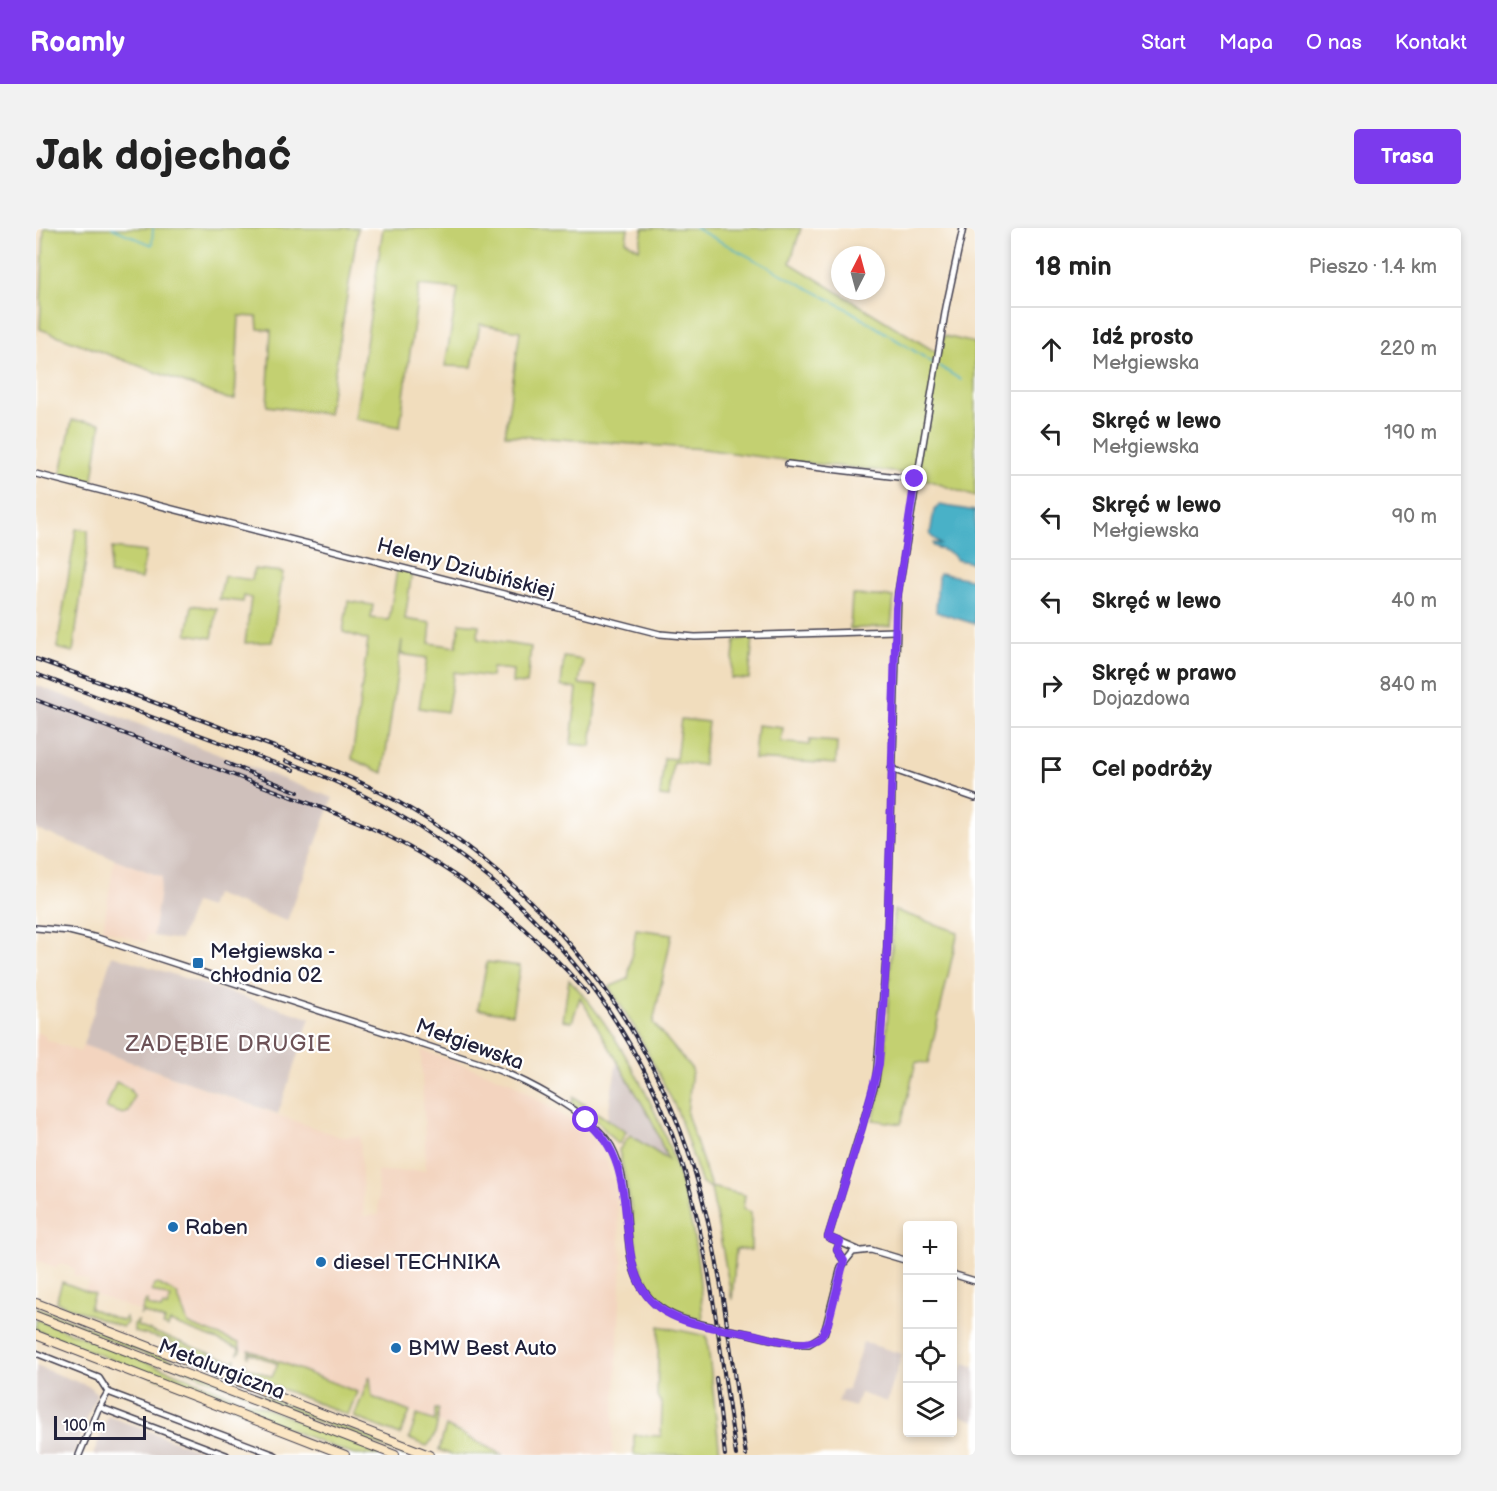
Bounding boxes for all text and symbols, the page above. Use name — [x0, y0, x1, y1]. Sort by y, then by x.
text: Roamly — [30, 26, 125, 59]
text: Start — [1141, 30, 1186, 55]
text: Mapa — [1219, 30, 1273, 55]
text: O nas — [1306, 30, 1362, 55]
text: Kontakt — [1395, 30, 1467, 55]
button: Trasa — [1354, 129, 1461, 184]
text: Jak dojechać — [36, 131, 291, 182]
north arrow — [831, 246, 885, 300]
text: 18 min — [1035, 252, 1112, 283]
text: Pieszo · 1.4 km — [1309, 255, 1437, 279]
text: Idź prosto — [1092, 324, 1194, 351]
icon: ahead — [1035, 333, 1068, 366]
text: 220 m — [1380, 337, 1437, 361]
text: Mełgiewska — [1092, 351, 1199, 375]
text: Skręć w lewo — [1092, 408, 1221, 435]
icon: left — [1035, 417, 1068, 450]
text: 190 m — [1384, 421, 1437, 445]
text: Mełgiewska — [1092, 435, 1199, 459]
route end — [901, 465, 927, 491]
text: Skręć w lewo — [1092, 492, 1221, 519]
icon: left — [1035, 501, 1068, 534]
text: 90 m — [1392, 505, 1437, 529]
text: Mełgiewska — [1092, 519, 1199, 543]
street label: Heleny Dziubińskiej — [374, 533, 558, 604]
icon: left — [1035, 585, 1068, 618]
text: Skręć w lewo — [1092, 588, 1221, 615]
text: 40 m — [1391, 589, 1437, 613]
text: Skręć w prawo — [1092, 660, 1237, 687]
icon: right — [1035, 669, 1068, 702]
text: 840 m — [1379, 673, 1437, 697]
text: Dojazdowa — [1092, 687, 1190, 711]
icon: arrive — [1035, 753, 1068, 786]
text: Cel podróży — [1092, 756, 1212, 783]
place label: Mełgiewska - chłodnia 02 — [210, 939, 335, 988]
marker: Mełgiewska - chłodnia 02 — [191, 956, 205, 970]
street label: Mełgiewska — [413, 1013, 527, 1076]
district label: ZADĘBIE DRUGIE — [125, 1031, 332, 1058]
route start — [572, 1106, 598, 1132]
place label: Raben — [185, 1215, 248, 1240]
marker: Raben — [166, 1220, 180, 1234]
map controls — [903, 1221, 957, 1437]
button: + — [903, 1221, 957, 1275]
place label: diesel TECHNIKA — [333, 1250, 500, 1275]
marker: diesel TECHNIKA — [314, 1255, 328, 1269]
button: − — [903, 1275, 957, 1329]
button: locate — [903, 1329, 957, 1383]
street label: Metalurgiczna — [155, 1334, 289, 1405]
place label: BMW Best Auto — [408, 1336, 557, 1361]
marker: BMW Best Auto — [389, 1341, 403, 1355]
button: layers — [903, 1383, 957, 1437]
scale bar — [54, 1413, 146, 1440]
text: 100 m — [63, 1417, 106, 1436]

